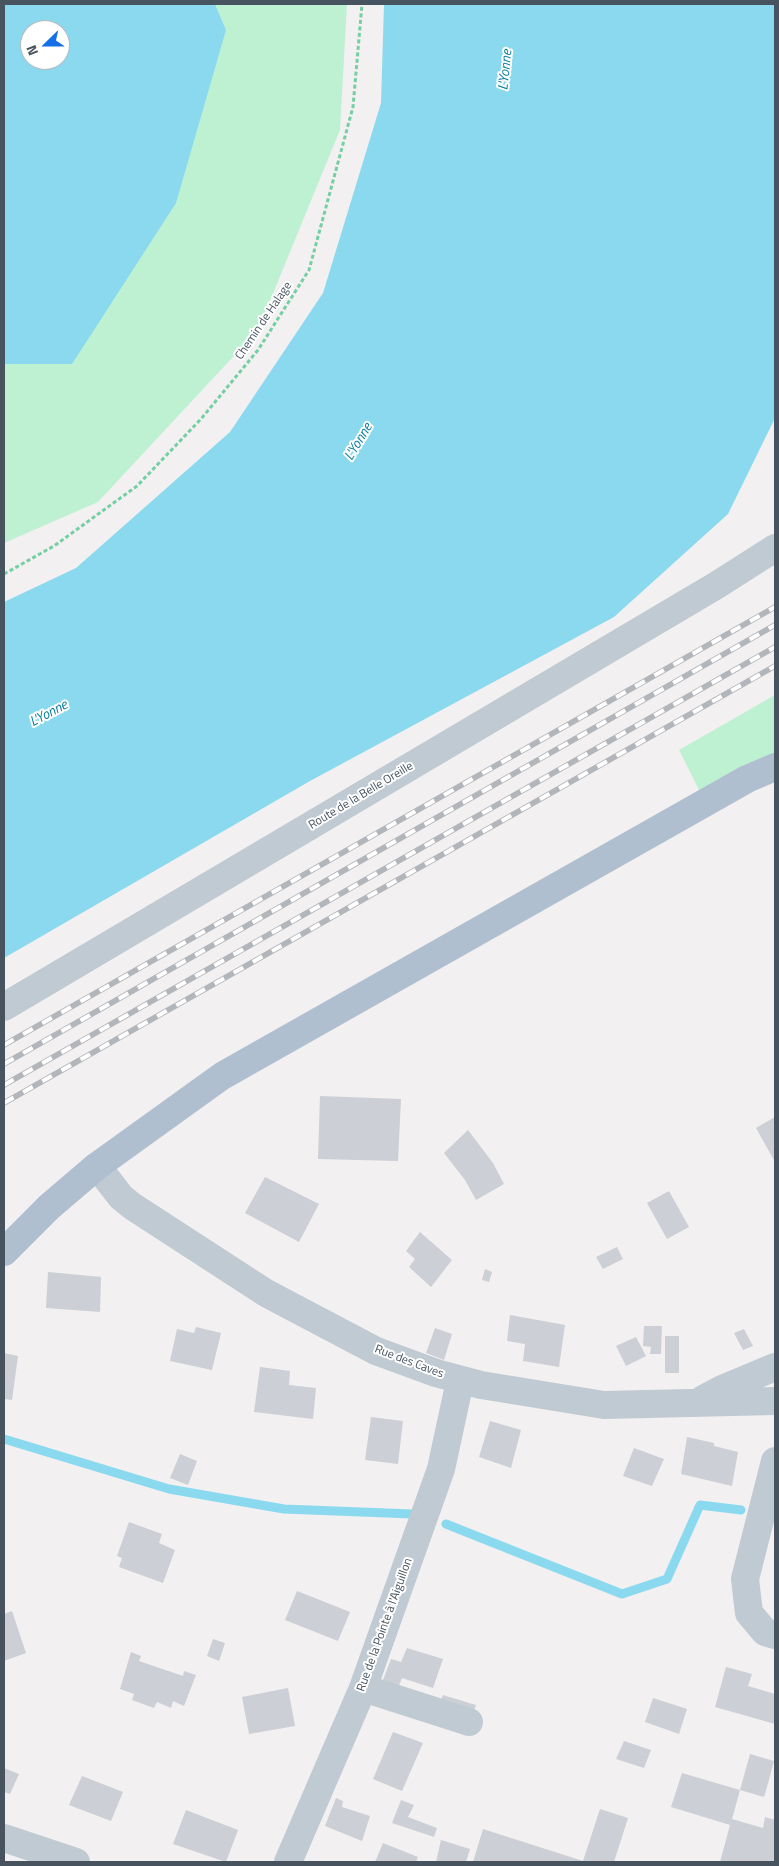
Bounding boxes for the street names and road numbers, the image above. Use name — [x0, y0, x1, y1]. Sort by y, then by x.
street label: Chemin de Halage — [233, 279, 295, 363]
street label: Route de la Belle Oreille — [306, 759, 416, 833]
street label: Rue des Caves — [372, 1342, 446, 1382]
street label: Rue de la Pointe à l'Aiguillon — [354, 1556, 416, 1694]

